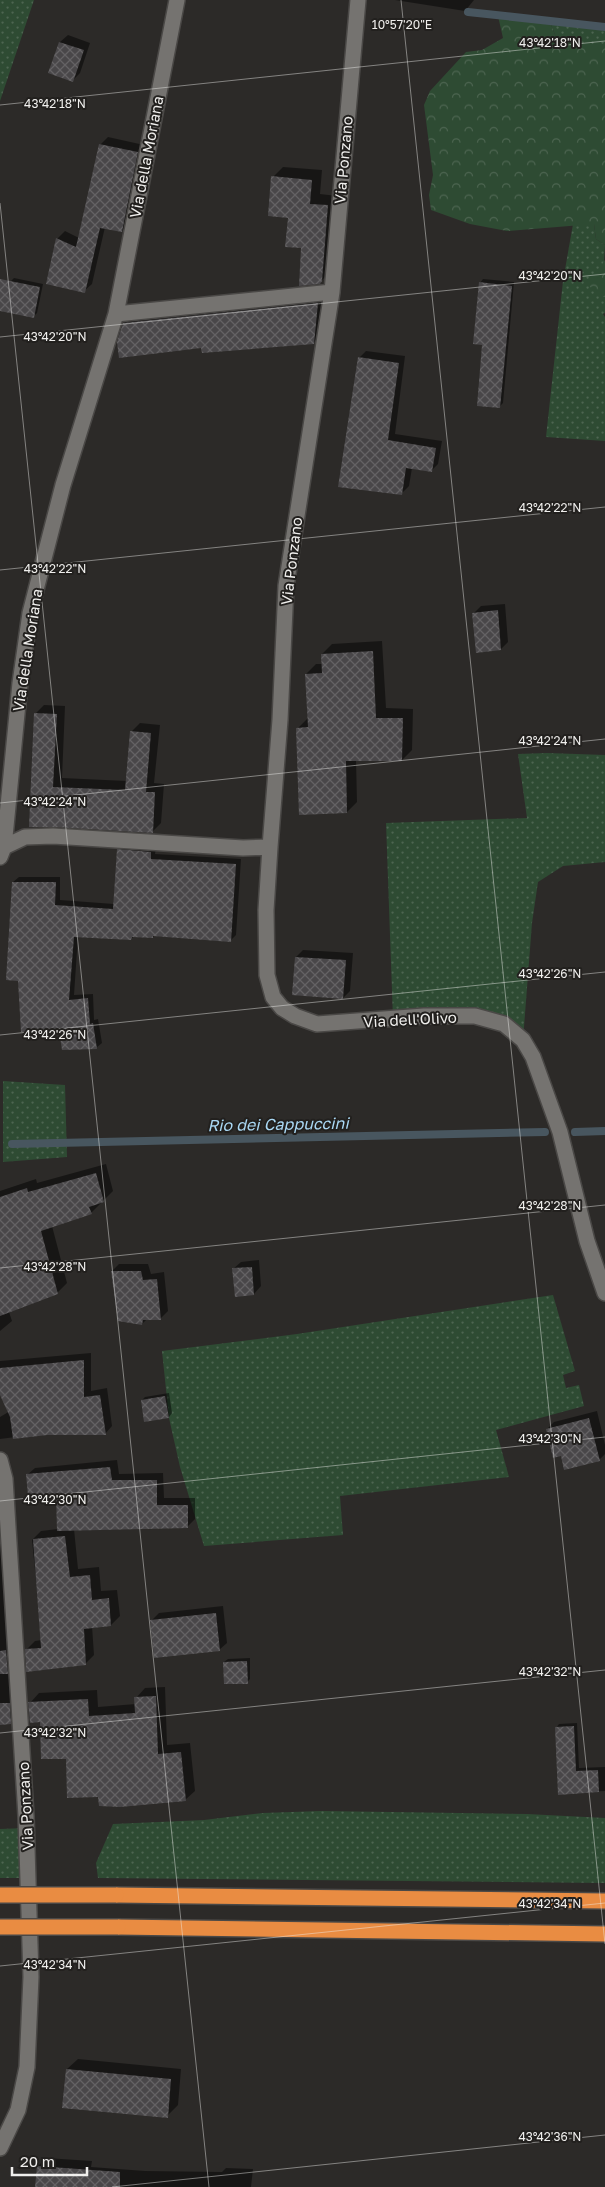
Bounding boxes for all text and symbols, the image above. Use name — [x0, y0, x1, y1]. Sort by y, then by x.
text: 10°57'20"E — [372, 17, 432, 32]
text: 43°42'18"N — [519, 35, 581, 50]
street label: Via della Moriana — [125, 94, 167, 220]
text: 43°42'18"N — [24, 96, 86, 111]
street label: Via Ponzano — [330, 115, 356, 205]
text: 43°42'20"N — [518, 268, 582, 283]
text: 43°42'20"N — [23, 329, 87, 344]
text: 43°42'22"N — [519, 500, 581, 515]
street label: Via Ponzano — [277, 516, 305, 606]
text: 43°42'22"N — [24, 561, 86, 576]
street label: Via della Moriana — [8, 587, 46, 713]
text: 43°42'24"N — [519, 733, 581, 748]
text: 43°42'24"N — [24, 794, 86, 809]
text: 43°42'26"N — [519, 966, 581, 981]
street label: Via dell'Olivo — [363, 1008, 457, 1030]
text: 43°42'26"N — [24, 1027, 86, 1042]
water label: Rio dei Cappuccini — [207, 1113, 351, 1135]
text: 43°42'28"N — [519, 1198, 581, 1213]
text: 43°42'28"N — [24, 1259, 86, 1274]
text: 43°42'30"N — [518, 1431, 582, 1446]
text: 43°42'30"N — [23, 1492, 87, 1507]
text: 43°42'32"N — [519, 1664, 581, 1679]
text: 43°42'32"N — [24, 1725, 86, 1740]
street label: Via Ponzano — [14, 1761, 36, 1851]
text: 43°42'34"N — [518, 1896, 582, 1911]
text: 43°42'34"N — [23, 1957, 87, 1972]
text: 43°42'36"N — [519, 2129, 581, 2144]
scale bar — [12, 2144, 88, 2176]
text: 20 m — [20, 2152, 55, 2170]

